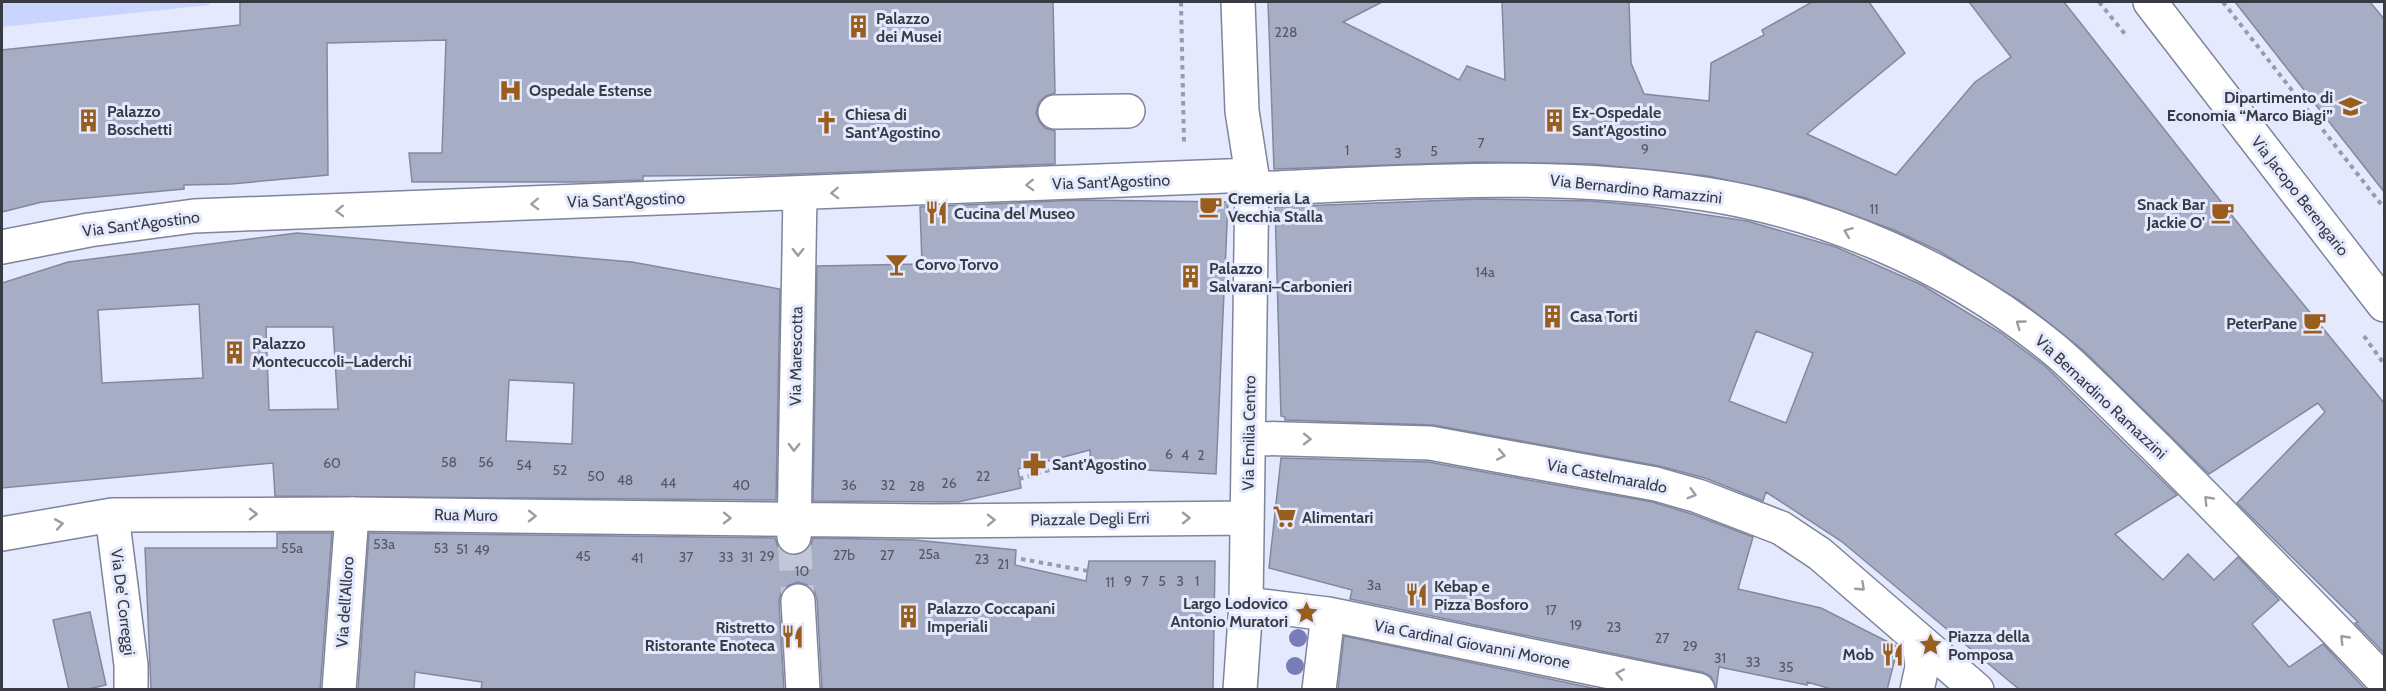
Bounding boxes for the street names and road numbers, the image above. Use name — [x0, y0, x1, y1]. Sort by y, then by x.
street label: Via Jacopo Berengario — [2247, 132, 2353, 260]
street label: Via Sant'Agostino — [1052, 170, 1171, 194]
street label: Via Bernardino Ramazzini — [1549, 171, 1723, 207]
street label: Via Sant'Agostino — [567, 188, 686, 212]
street label: Via Sant'Agostino — [81, 207, 201, 241]
street label: Via Marescotta — [786, 306, 806, 406]
street label: Via Bernardino Ramazzini — [2031, 331, 2171, 463]
street label: Via Emilia Centro — [1238, 375, 1260, 491]
street label: Via Castelmaraldo — [1545, 455, 1669, 497]
street label: Rua Muro — [434, 505, 498, 525]
street label: Piazzale Degli Erri — [1030, 508, 1150, 530]
street label: Via De' Correggi — [107, 548, 139, 656]
street label: Via dell’Alloro — [332, 556, 358, 648]
street label: Via Cardinal Giovanni Morone — [1372, 616, 1572, 672]

